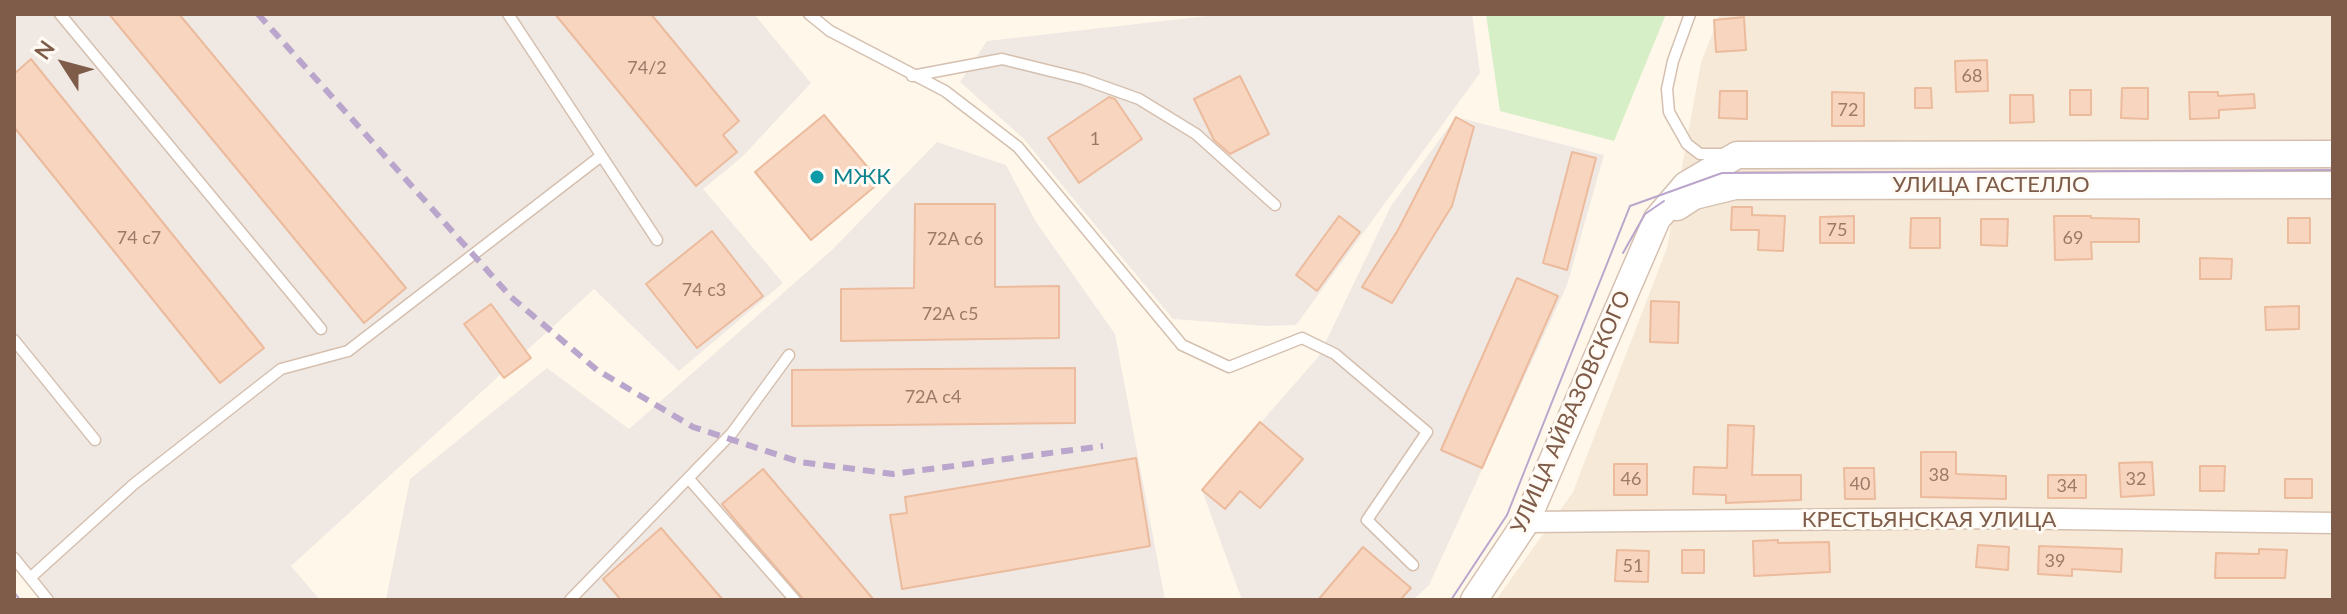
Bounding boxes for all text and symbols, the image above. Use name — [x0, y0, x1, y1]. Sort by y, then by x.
north arrow — [24, 24, 104, 104]
text: N — [28, 35, 60, 64]
house number: 74/2 — [627, 57, 667, 79]
house number: 68 — [1962, 65, 1982, 87]
house number: 72 — [1838, 99, 1858, 121]
house number: 1 — [1090, 128, 1100, 150]
place label: МЖК — [833, 164, 891, 190]
marker: МЖК — [808, 168, 826, 186]
street label: УЛИЦА ГАСТЕЛЛО — [1892, 172, 2090, 198]
house number: 75 — [1827, 219, 1847, 241]
house number: 74 с7 — [117, 227, 161, 249]
house number: 69 — [2063, 227, 2083, 249]
house number: 72А с6 — [927, 228, 983, 250]
house number: 74 с3 — [682, 279, 726, 301]
street label: УЛИЦА АЙВАЗОВСКОГО — [1505, 287, 1637, 537]
house number: 72А с5 — [922, 303, 978, 325]
house number: 72А с4 — [905, 386, 961, 408]
house number: 38 — [1929, 464, 1949, 486]
house number: 46 — [1621, 468, 1641, 490]
house number: 32 — [2126, 468, 2146, 490]
house number: 40 — [1850, 473, 1870, 495]
house number: 34 — [2057, 475, 2077, 497]
street label: КРЕСТЬЯНСКАЯ УЛИЦА — [1802, 507, 2056, 533]
house number: 39 — [2045, 550, 2065, 572]
house number: 51 — [1623, 555, 1643, 577]

